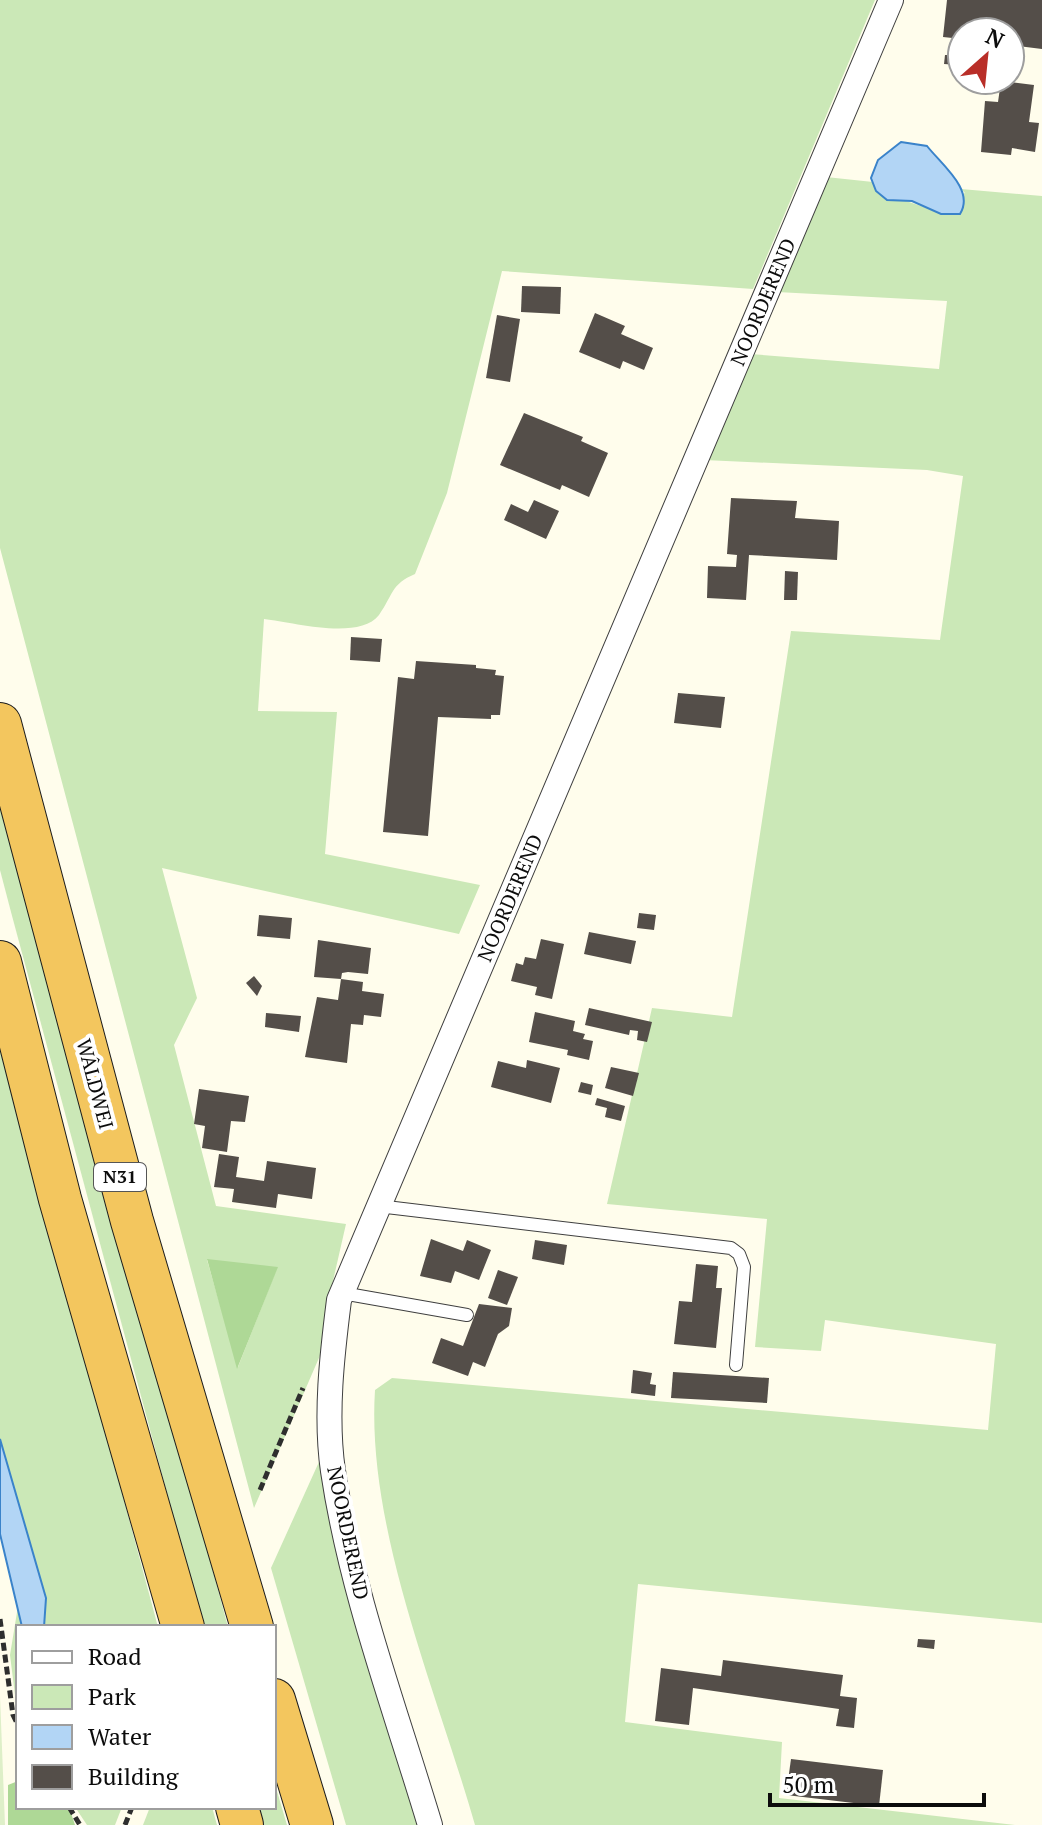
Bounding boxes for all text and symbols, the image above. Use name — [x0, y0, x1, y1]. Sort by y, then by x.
north arrow — [946, 16, 1026, 96]
text: N — [981, 21, 1010, 55]
street label: NOORDEREND — [724, 234, 802, 370]
street label: NOORDEREND — [471, 830, 549, 966]
street label: WÂLDWEI — [70, 1036, 120, 1132]
road number: N31 — [94, 1163, 146, 1191]
street label: NOORDEREND — [321, 1464, 376, 1602]
legend — [16, 1625, 276, 1809]
text: Road — [88, 1640, 142, 1672]
text: Park — [88, 1680, 137, 1712]
text: Water — [88, 1720, 152, 1752]
scale bar — [770, 1757, 984, 1807]
text: Building — [88, 1760, 179, 1792]
text: 50 m — [782, 1768, 834, 1800]

